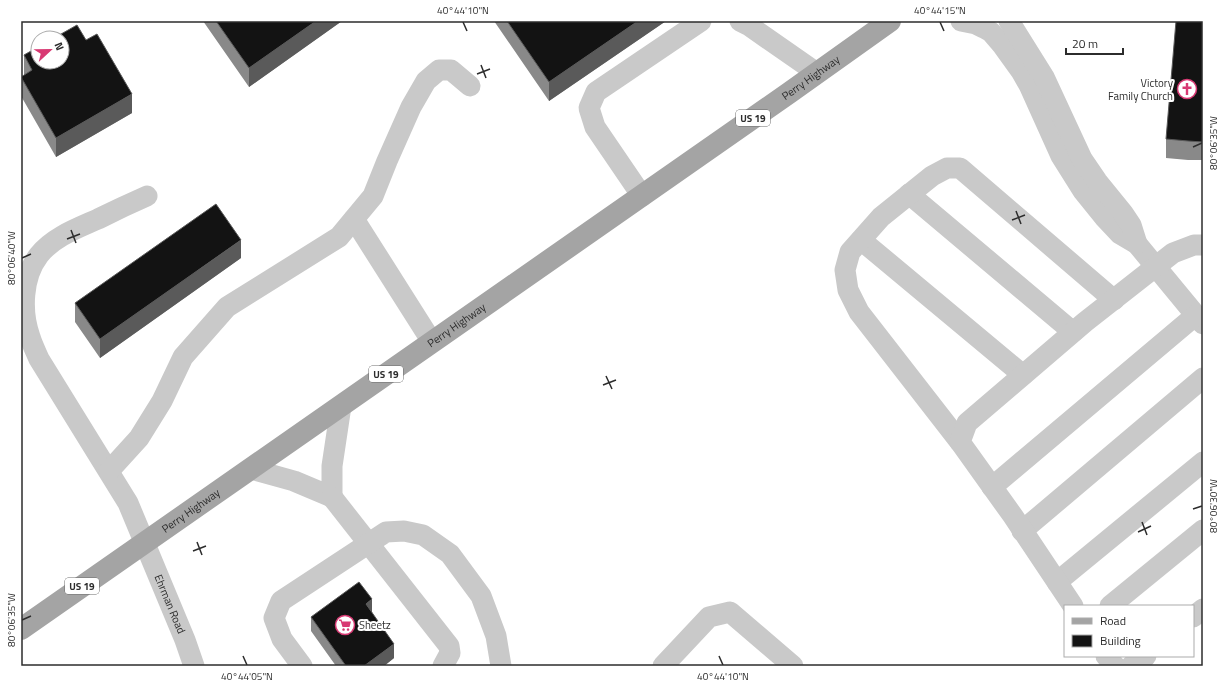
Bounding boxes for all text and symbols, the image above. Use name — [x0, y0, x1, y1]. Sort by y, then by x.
text: 40°44'10"N — [437, 3, 489, 18]
text: 40°44'15"N — [914, 3, 966, 18]
north arrow — [30, 30, 70, 70]
scale bar — [1066, 30, 1123, 56]
text: 20 m — [1072, 34, 1098, 53]
text: N — [50, 40, 68, 53]
street label: Perry Highway — [778, 51, 843, 104]
place label: Victory Family Church — [1108, 75, 1174, 104]
church icon: Victory Family Church — [1176, 78, 1198, 100]
road number: US 19 — [736, 110, 770, 126]
text: 80°06'35"W — [1206, 116, 1221, 170]
text: 80°06'40"W — [4, 231, 19, 285]
street label: Perry Highway — [424, 299, 489, 351]
road number: US 19 — [369, 366, 403, 382]
text: 80°06'30"W — [1206, 479, 1221, 533]
street label: Perry Highway — [158, 484, 224, 537]
street label: Ehrman Road — [151, 572, 190, 636]
road number: US 19 — [65, 578, 99, 594]
text: 80°06'35"W — [4, 593, 19, 647]
legend — [1064, 605, 1194, 657]
text: Road — [1100, 611, 1126, 630]
supermarket icon: Sheetz — [334, 614, 356, 636]
place label: Sheetz — [359, 617, 391, 633]
text: Building — [1100, 631, 1141, 650]
text: 40°44'05"N — [221, 669, 273, 684]
text: 40°44'10"N — [697, 669, 749, 684]

